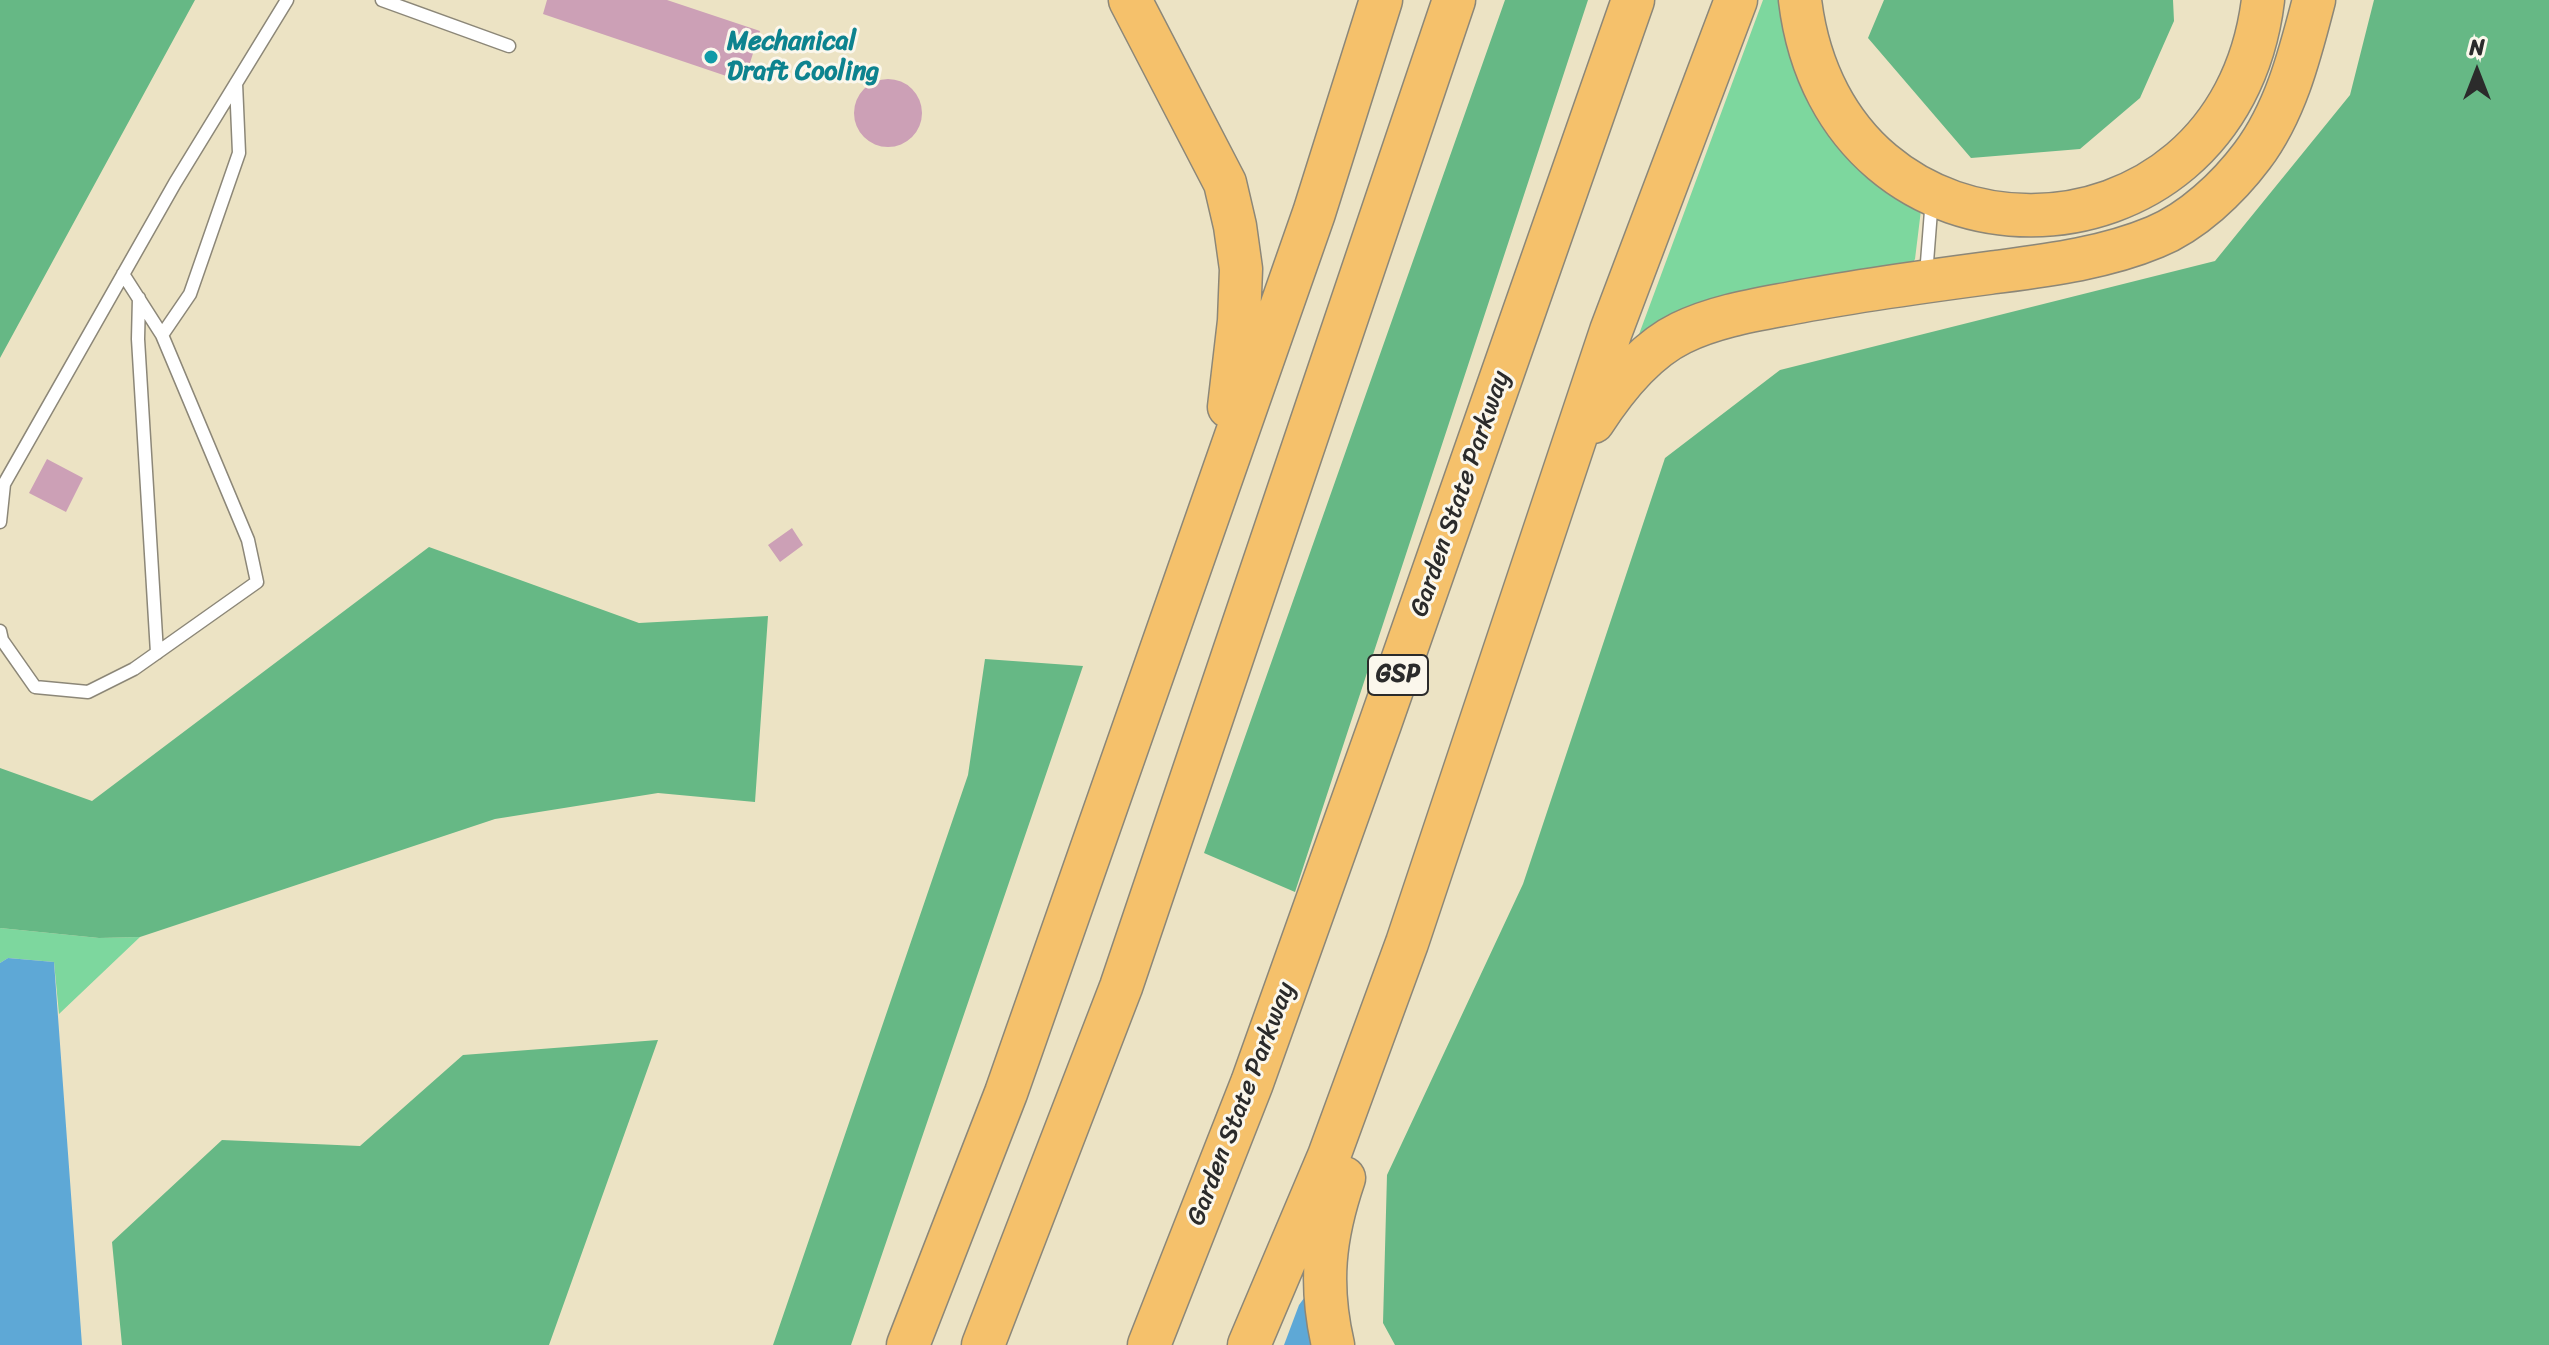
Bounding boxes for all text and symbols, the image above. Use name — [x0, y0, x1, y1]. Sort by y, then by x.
place label: Mechanical Draft Cooling — [727, 26, 879, 88]
text: N — [2469, 28, 2485, 67]
north arrow — [2437, 32, 2517, 112]
marker: Mechanical Draft Cooling — [702, 48, 720, 66]
street label: Garden State Parkway — [1404, 367, 1518, 621]
road number: GSP — [1368, 655, 1428, 695]
street label: Garden State Parkway — [1181, 978, 1303, 1230]

